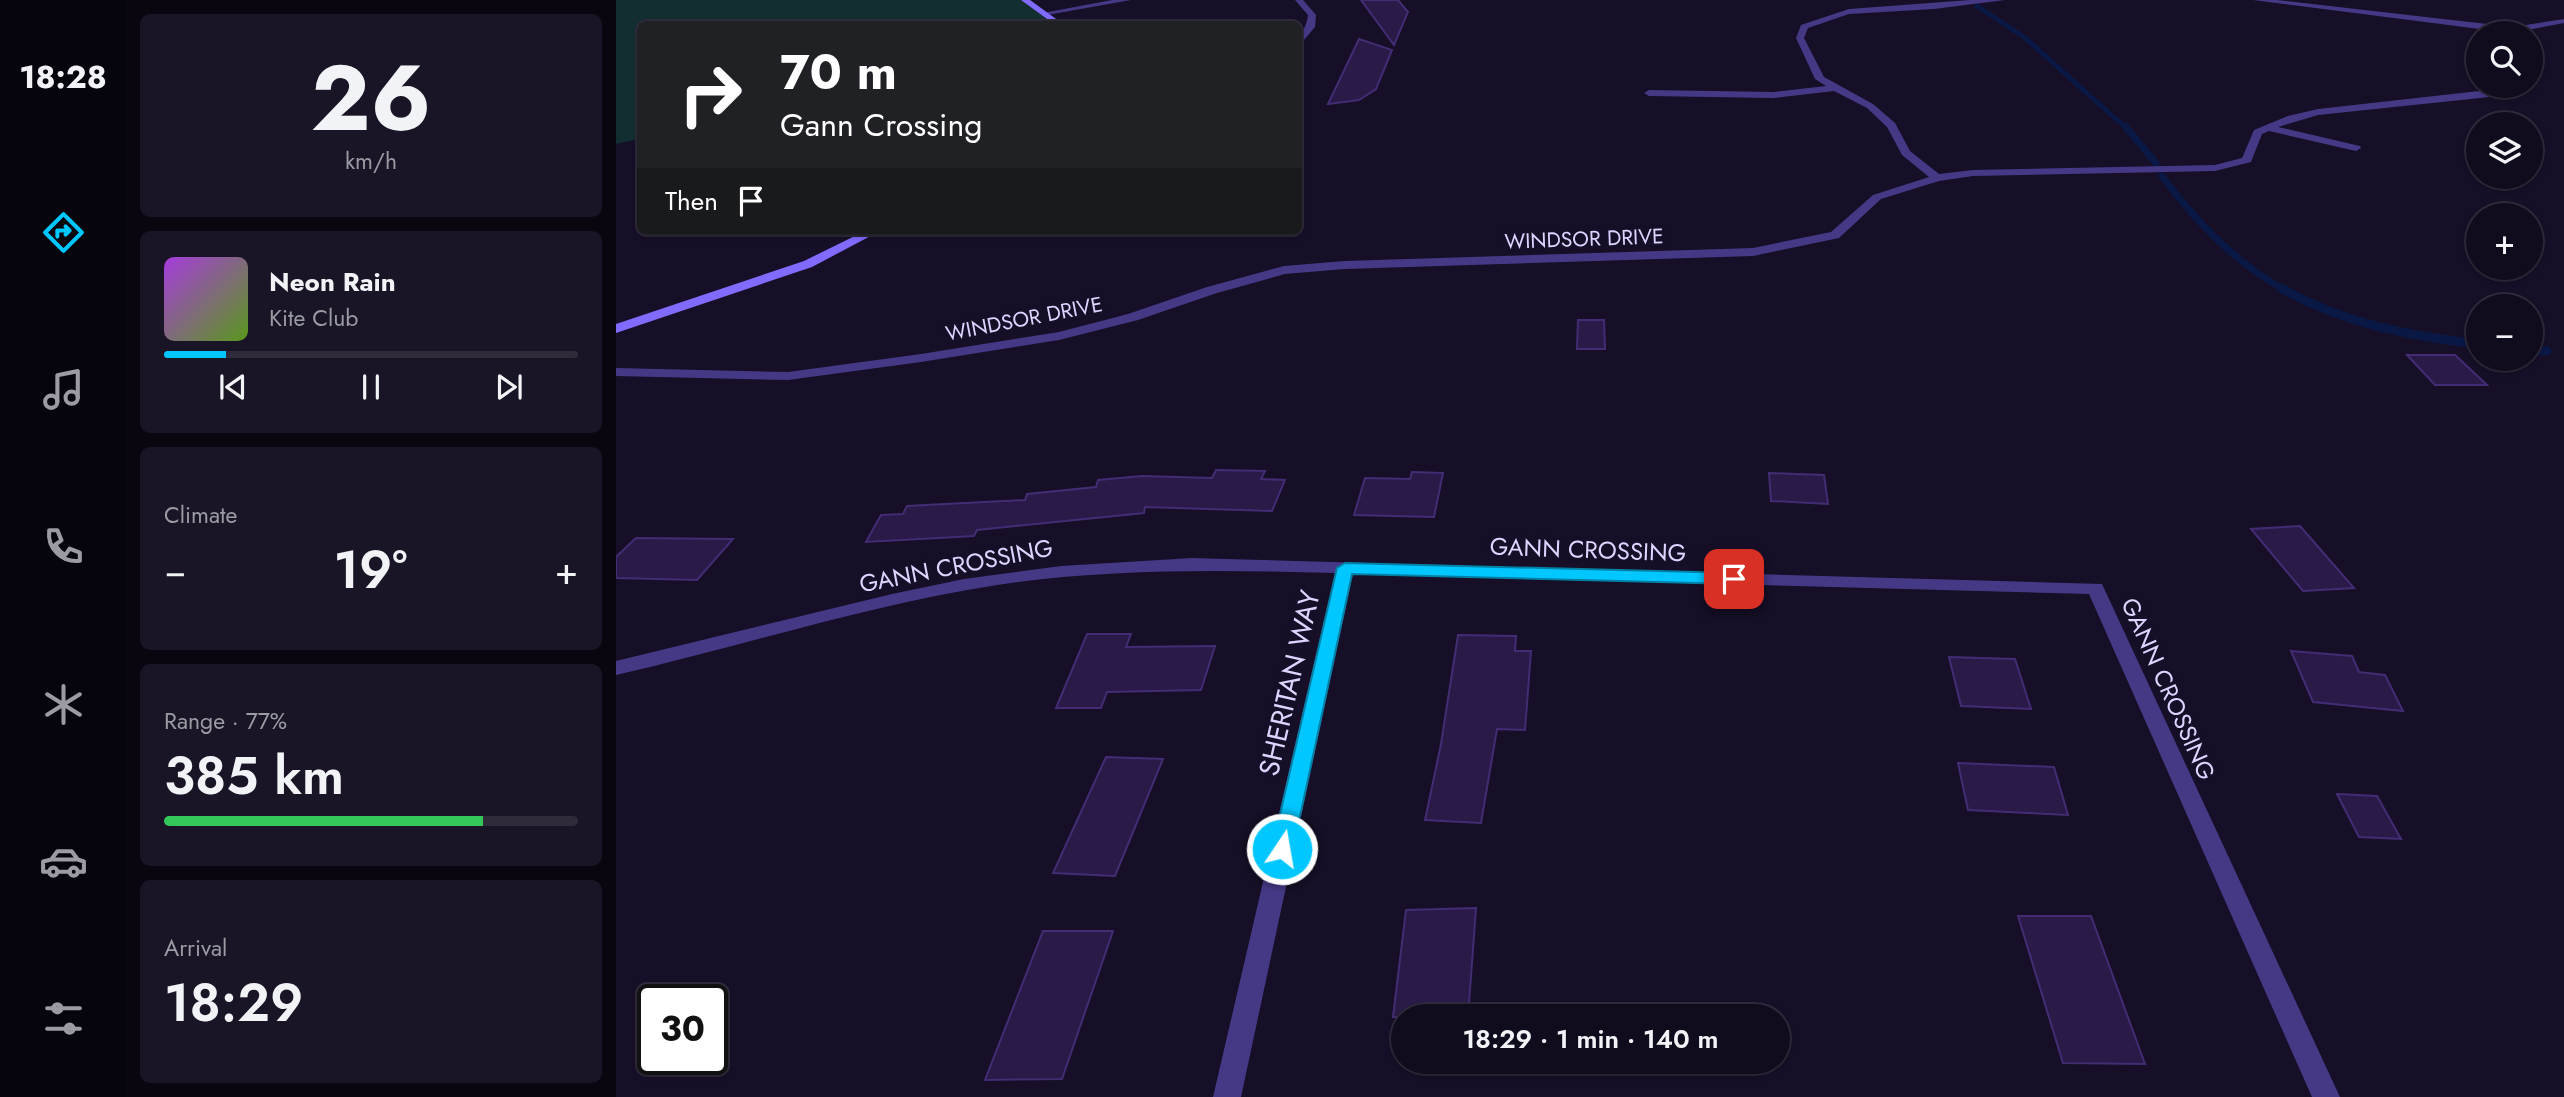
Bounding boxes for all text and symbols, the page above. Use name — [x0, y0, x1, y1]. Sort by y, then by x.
map controls — [2466, 21, 2543, 371]
button: search — [2466, 21, 2543, 98]
text: 26 — [311, 33, 431, 164]
text: 70 m — [780, 37, 897, 107]
icon: right — [665, 49, 756, 140]
text: 18:28 — [19, 54, 107, 100]
text: Gann Crossing — [780, 102, 982, 148]
button: layers — [2466, 112, 2543, 189]
text: km/h — [345, 144, 397, 178]
text: Then — [665, 182, 718, 220]
icon: arrive — [732, 182, 770, 220]
button: + — [2466, 203, 2543, 280]
icon: directions — [39, 208, 88, 257]
street label: WINDSOR DRIVE — [1504, 221, 1664, 257]
text: Neon Rain — [269, 263, 396, 301]
street label: WINDSOR DRIVE — [943, 289, 1105, 349]
button: − — [2466, 294, 2543, 371]
text: Kite Club — [269, 301, 358, 335]
icon: music — [39, 365, 88, 414]
icon: previous — [214, 368, 252, 406]
icon: pause — [352, 368, 390, 406]
icon: next — [490, 368, 528, 406]
text: Climate — [164, 498, 237, 532]
icon: phone — [39, 522, 88, 571]
street label: GANN CROSSING — [1489, 529, 1687, 570]
street label: GANN CROSSING — [856, 530, 1056, 601]
text: 19° — [334, 532, 408, 608]
text: − — [164, 543, 186, 598]
text: + — [555, 543, 578, 598]
pin — [1704, 549, 1764, 609]
icon: arrive — [1715, 560, 1753, 598]
street label: SHERITAN WAY — [1248, 586, 1331, 780]
street label: GANN CROSSING — [2113, 592, 2224, 786]
icon: climate — [39, 680, 88, 729]
text: Range · 77% — [164, 704, 287, 738]
text: 385 km — [164, 738, 344, 814]
position arrow — [1245, 812, 1319, 886]
icon: car — [39, 837, 88, 886]
text: Arrival — [164, 931, 227, 965]
text: 18:29 — [164, 965, 303, 1041]
speed limit sign: 30 — [637, 984, 728, 1075]
icon: filters — [39, 994, 88, 1043]
text: 18:29 · 1 min · 140 m — [1463, 1020, 1718, 1058]

